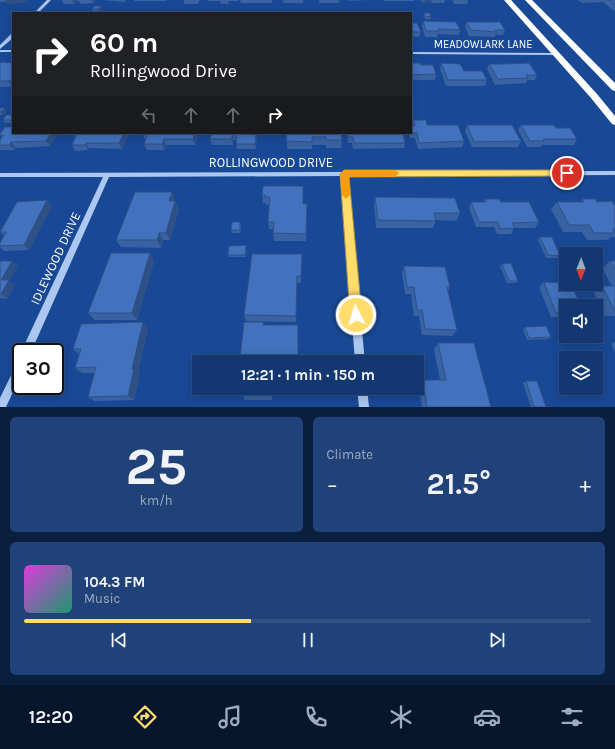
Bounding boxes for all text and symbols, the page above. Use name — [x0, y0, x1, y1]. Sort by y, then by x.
text: 60 m — [90, 26, 158, 59]
icon: right — [24, 28, 76, 80]
street label: MEADOWLARK LANE — [434, 38, 532, 51]
text: Rollingwood Drive — [90, 60, 237, 82]
icon: left — [138, 104, 160, 126]
icon: ahead — [180, 104, 202, 126]
icon: ahead — [222, 104, 244, 126]
icon: right — [264, 104, 286, 126]
street label: ROLLINGWOOD DRIVE — [209, 155, 333, 170]
pin — [550, 156, 584, 190]
icon: arrive — [556, 162, 578, 184]
street label: IDLEWOOD DRIVE — [27, 210, 83, 307]
north arrow — [559, 247, 603, 291]
map controls — [559, 247, 603, 395]
position arrow — [335, 294, 377, 336]
button: sound — [559, 299, 603, 343]
speed limit sign: 30 — [12, 343, 64, 395]
button: layers — [559, 351, 603, 395]
text: 12:21 · 1 min · 150 m — [241, 366, 375, 384]
text: 25 — [125, 436, 187, 497]
text: Climate — [327, 447, 373, 462]
text: 21.5° — [427, 466, 491, 502]
text: − — [327, 472, 338, 498]
text: + — [579, 472, 591, 498]
text: km/h — [140, 493, 173, 508]
text: 104.3 FM — [84, 573, 145, 591]
text: Music — [84, 591, 120, 606]
icon: previous — [108, 629, 130, 651]
icon: pause — [297, 629, 319, 651]
icon: next — [486, 629, 508, 651]
icon: directions — [131, 703, 159, 731]
icon: music — [216, 703, 244, 731]
icon: phone — [302, 703, 330, 731]
icon: climate — [387, 703, 415, 731]
icon: car — [473, 703, 501, 731]
icon: filters — [558, 703, 586, 731]
text: 12:20 — [29, 706, 73, 728]

